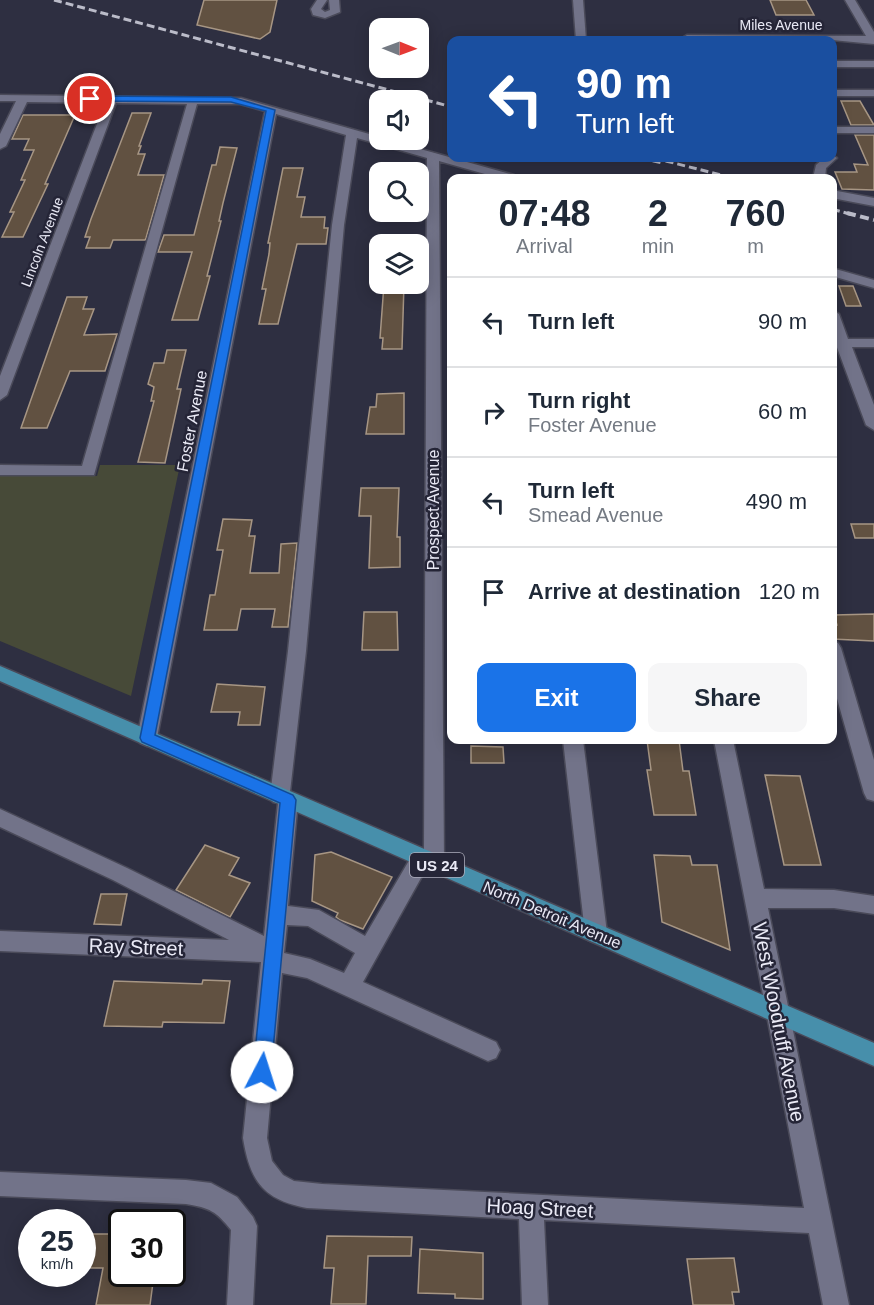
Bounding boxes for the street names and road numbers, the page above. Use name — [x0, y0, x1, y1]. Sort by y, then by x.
street label: Miles Avenue — [739, 17, 823, 33]
street label: Lincoln Avenue — [18, 195, 67, 289]
street label: Foster Avenue — [174, 369, 210, 473]
street label: Prospect Avenue — [425, 450, 442, 570]
road number: US 24 — [410, 853, 464, 877]
street label: North Detroit Avenue — [480, 878, 624, 952]
street label: West Woodruff Avenue — [749, 920, 809, 1124]
street label: Ray Street — [88, 934, 184, 960]
street label: Hoag Street — [486, 1194, 594, 1222]

